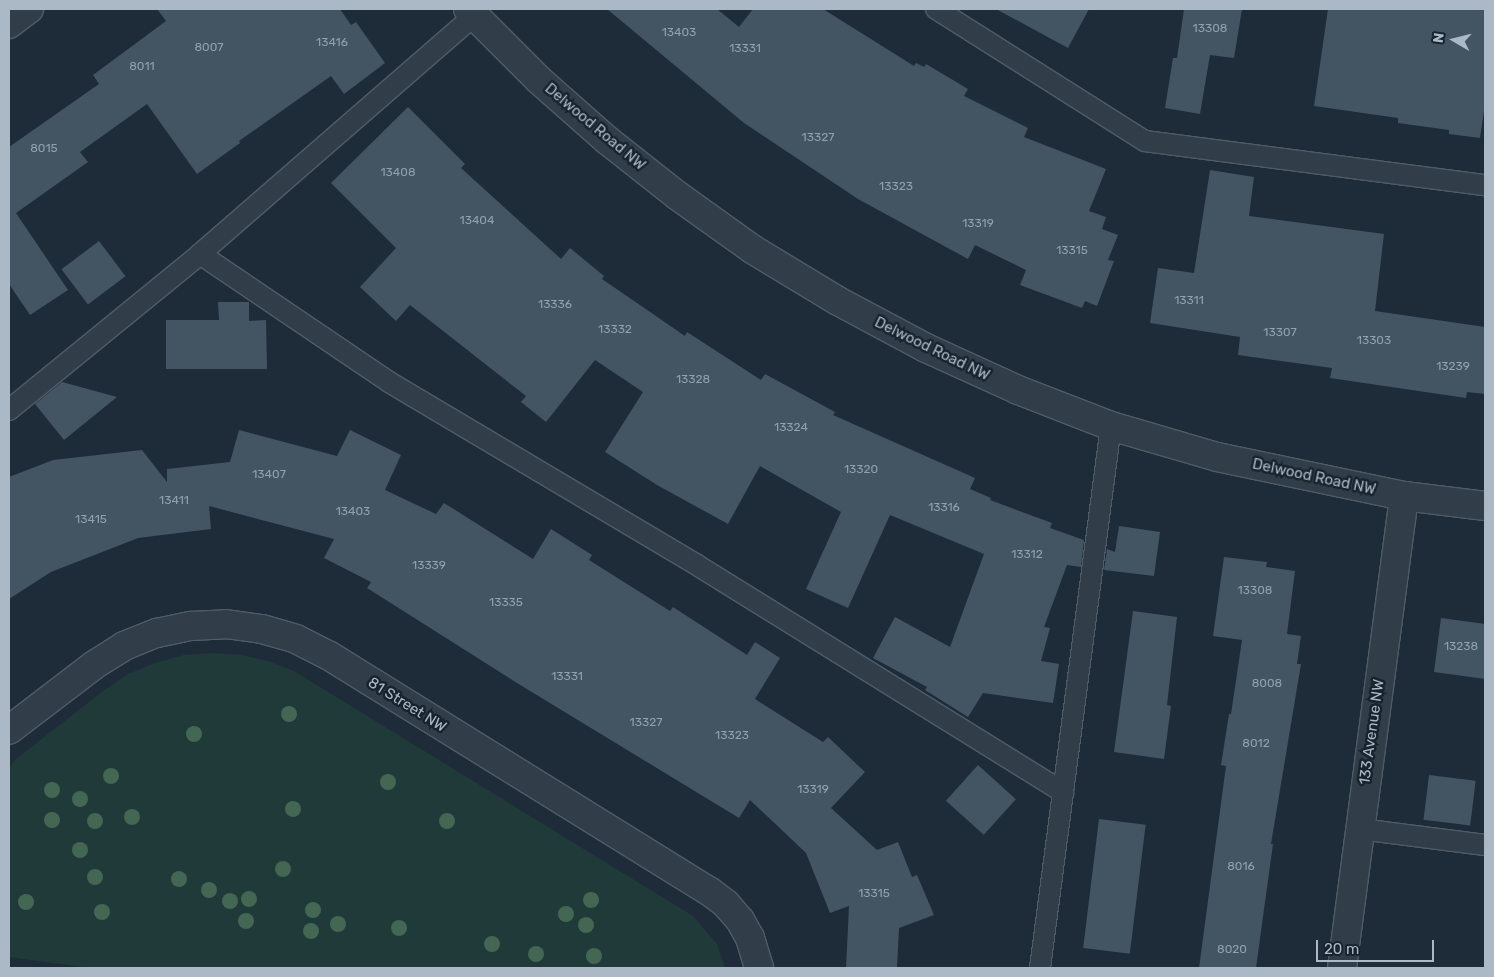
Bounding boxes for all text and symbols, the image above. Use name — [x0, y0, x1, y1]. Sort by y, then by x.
north arrow — [1429, 15, 1479, 65]
house number: 13308 — [1193, 22, 1227, 36]
house number: 13403 — [662, 26, 696, 40]
text: N — [1430, 32, 1448, 44]
house number: 13416 — [316, 36, 348, 50]
house number: 8007 — [194, 41, 224, 55]
house number: 13331 — [729, 42, 761, 56]
house number: 8011 — [129, 60, 155, 74]
street label: Delwood Road NW — [541, 80, 649, 174]
house number: 13327 — [802, 131, 834, 145]
house number: 8015 — [30, 142, 58, 156]
house number: 13408 — [380, 166, 416, 180]
house number: 13323 — [879, 180, 913, 194]
house number: 13404 — [460, 214, 494, 228]
house number: 13319 — [962, 217, 994, 231]
house number: 13315 — [1056, 244, 1088, 258]
house number: 13311 — [1174, 294, 1204, 308]
house number: 13336 — [538, 298, 572, 312]
street label: Delwood Road NW — [872, 313, 992, 385]
house number: 13332 — [598, 323, 632, 337]
house number: 13307 — [1263, 326, 1297, 340]
house number: 13303 — [1357, 334, 1391, 348]
house number: 13239 — [1436, 360, 1470, 374]
house number: 13328 — [676, 373, 710, 387]
house number: 13324 — [774, 421, 808, 435]
street label: Delwood Road NW — [1251, 455, 1377, 499]
house number: 13320 — [844, 463, 878, 477]
house number: 13407 — [252, 468, 286, 482]
house number: 13411 — [159, 494, 189, 508]
house number: 13316 — [928, 501, 960, 515]
house number: 13403 — [336, 505, 370, 519]
house number: 13415 — [75, 513, 107, 527]
house number: 13312 — [1011, 548, 1043, 562]
house number: 13339 — [412, 559, 446, 573]
house number: 13308 — [1238, 584, 1272, 598]
house number: 13335 — [489, 596, 523, 610]
house number: 13238 — [1444, 640, 1478, 654]
house number: 13331 — [551, 670, 583, 684]
street label: 81 Street NW — [364, 674, 450, 736]
house number: 8008 — [1252, 677, 1282, 691]
street label: 133 Avenue NW — [1356, 678, 1388, 786]
house number: 13327 — [630, 716, 662, 730]
house number: 13323 — [715, 729, 749, 743]
house number: 8012 — [1242, 737, 1270, 751]
house number: 13319 — [797, 783, 829, 797]
house number: 8016 — [1227, 860, 1255, 874]
house number: 13315 — [858, 887, 890, 901]
scale bar — [1319, 930, 1436, 962]
text: 20 m — [1324, 940, 1359, 958]
house number: 8020 — [1217, 943, 1247, 957]

